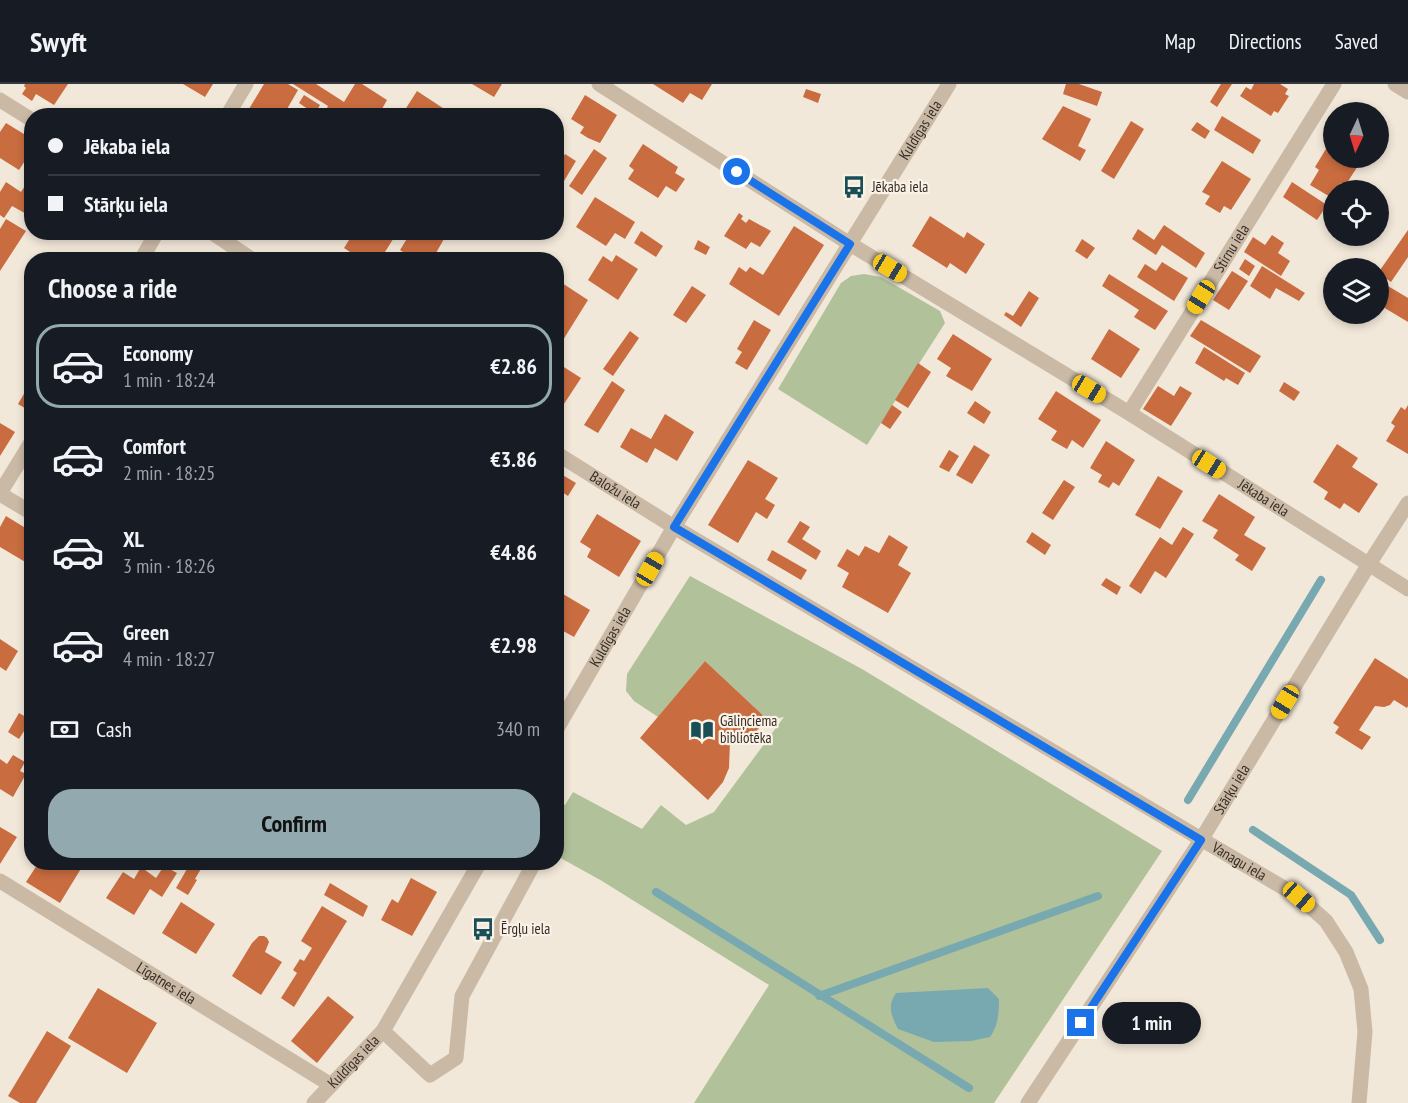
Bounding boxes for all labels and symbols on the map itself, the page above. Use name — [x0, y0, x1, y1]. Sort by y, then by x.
street label: Kuldīgas iela — [894, 96, 946, 163]
north arrow — [1323, 102, 1389, 168]
route start — [723, 158, 750, 185]
bus stop icon: Jēkaba iela — [841, 174, 867, 200]
place label: Jēkaba iela — [871, 177, 928, 196]
street label: Stirnu iela — [1209, 220, 1253, 276]
car — [870, 251, 910, 285]
car — [1184, 277, 1218, 317]
car — [1069, 372, 1109, 406]
car — [1189, 447, 1229, 481]
street label: Baložu iela — [586, 467, 645, 513]
street label: Jēkaba iela — [1234, 474, 1293, 521]
car — [633, 549, 667, 589]
street label: Kuldīgas iela — [585, 603, 635, 670]
car — [1268, 682, 1302, 722]
place label: Gāliņciema bibliotēka — [720, 711, 777, 747]
library icon: Gāliņciema bibliotēka — [689, 717, 715, 743]
street label: Stārķu iela — [1209, 761, 1254, 818]
street label: Vanagu iela — [1208, 837, 1270, 885]
car — [1280, 878, 1318, 916]
bus stop icon: Ērgļu iela — [470, 916, 496, 942]
place label: Ērgļu iela — [501, 919, 550, 938]
street label: Līgatnes iela — [133, 957, 199, 1008]
callout: 1 min — [1102, 1002, 1201, 1044]
route end — [1067, 1009, 1094, 1036]
street label: Kuldīgas iela — [323, 1031, 383, 1092]

